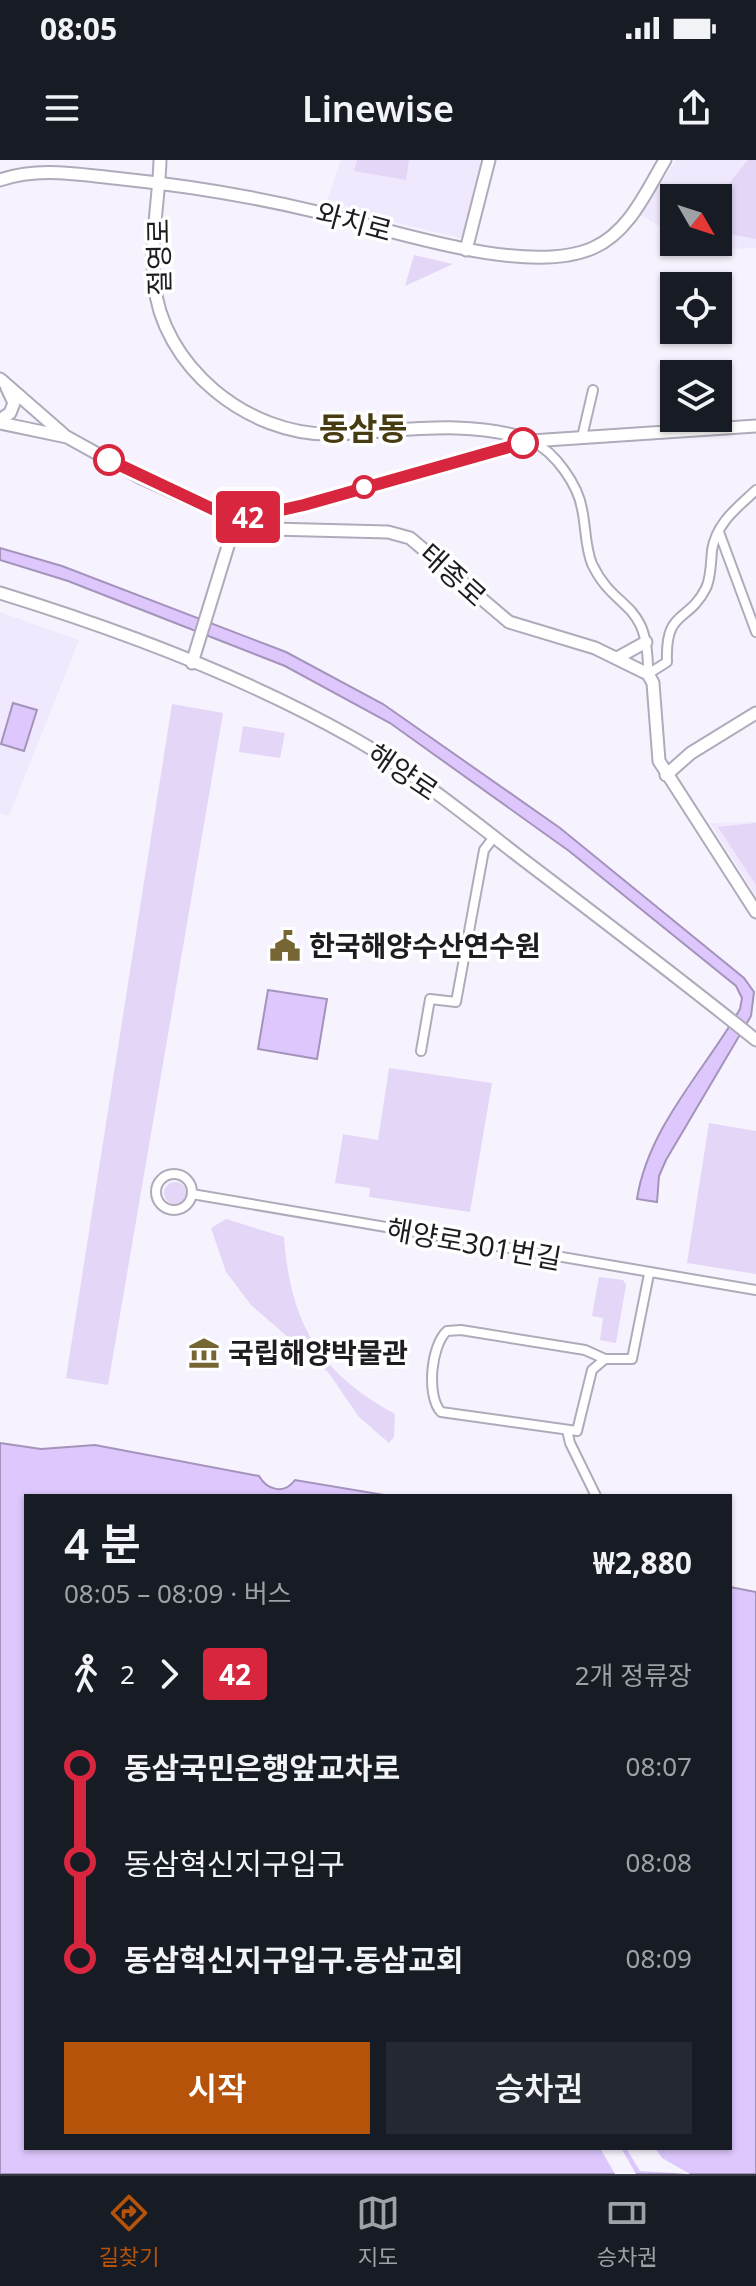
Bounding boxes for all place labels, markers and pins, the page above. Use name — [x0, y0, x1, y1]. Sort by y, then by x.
unlabelled marker — [508, 428, 538, 458]
unlabelled marker — [94, 445, 124, 475]
unlabelled marker — [353, 476, 375, 498]
place label: 한국해양수산연수원 — [309, 926, 541, 964]
public building icon: 한국해양수산연수원 — [268, 929, 302, 963]
place label: 국립해양박물관 — [228, 1333, 408, 1371]
museum icon: 국립해양박물관 — [187, 1336, 221, 1370]

